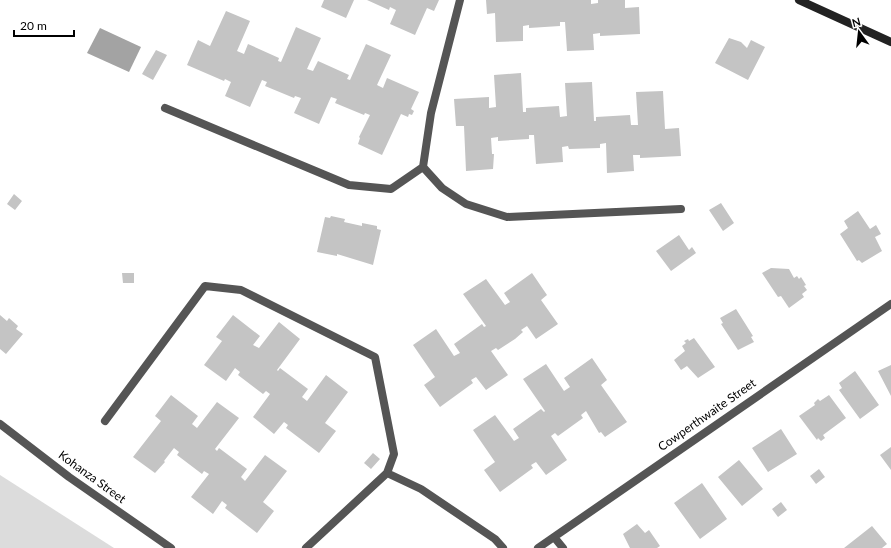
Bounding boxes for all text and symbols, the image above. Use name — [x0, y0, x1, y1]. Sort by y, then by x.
scale bar — [14, 12, 74, 38]
north arrow — [839, 12, 879, 52]
text: N — [851, 14, 862, 29]
text: 20 m — [20, 18, 47, 33]
street label: Cowperthwaite Street — [655, 375, 759, 454]
street label: Kohanza Street — [56, 447, 130, 506]

